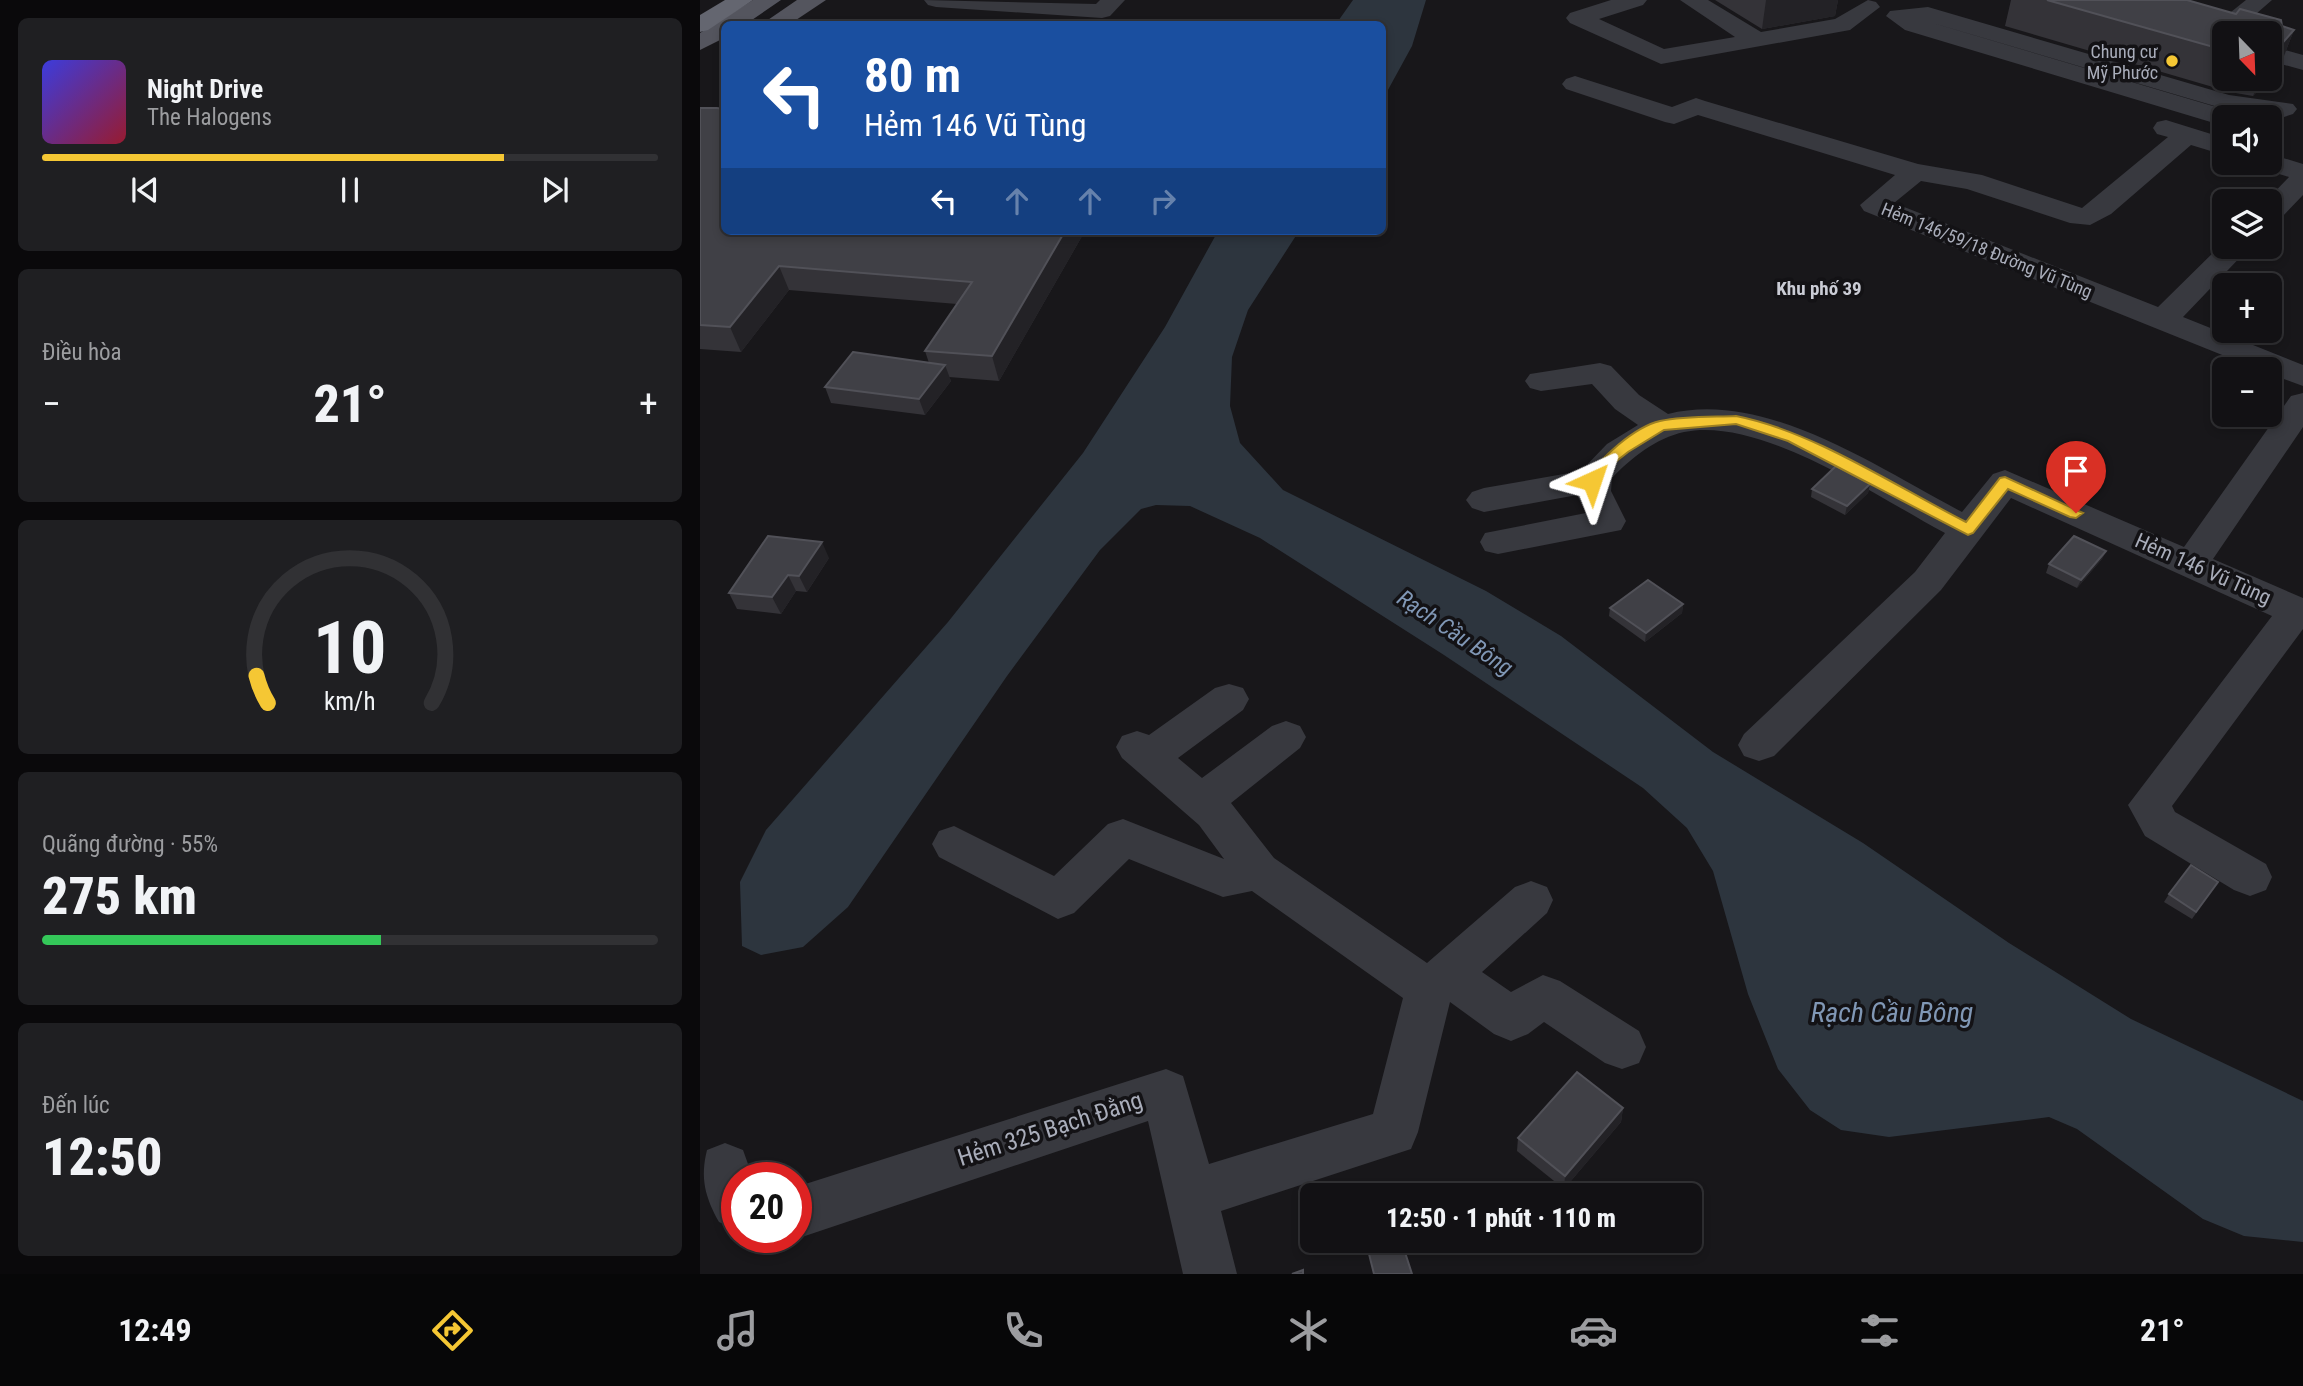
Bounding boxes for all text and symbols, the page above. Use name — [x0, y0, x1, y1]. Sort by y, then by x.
north arrow — [2212, 21, 2282, 91]
map controls — [2212, 21, 2282, 427]
place label: Chung cư Mỹ Phước — [2087, 41, 2158, 83]
text: 80 m — [864, 47, 961, 104]
icon: left — [749, 49, 840, 140]
marker: Chung cư Mỹ Phước — [2164, 53, 2180, 69]
text: Night Drive — [147, 74, 263, 104]
text: The Halogens — [147, 104, 272, 131]
button: sound — [2212, 105, 2282, 175]
text: Hẻm 146 Vũ Tùng — [864, 106, 1087, 144]
icon: previous — [126, 171, 164, 209]
icon: pause — [331, 171, 369, 209]
icon: next — [536, 171, 574, 209]
icon: left — [925, 182, 963, 220]
icon: ahead — [998, 182, 1036, 220]
icon: ahead — [1071, 182, 1109, 220]
icon: right — [1144, 182, 1182, 220]
button: layers — [2212, 189, 2282, 259]
street label: Hẻm 146/59/18 Đường Vũ Tùng — [1879, 198, 2095, 302]
button: + — [2212, 273, 2282, 343]
district label: Khu phố 39 — [1776, 277, 1862, 300]
text: Điều hòa — [42, 339, 122, 366]
button: − — [2212, 357, 2282, 427]
text: 21° — [313, 374, 387, 435]
text: − — [42, 382, 61, 426]
text: + — [639, 382, 658, 426]
pin — [2046, 441, 2106, 513]
position arrow — [1555, 444, 1629, 518]
icon: arrive — [2057, 452, 2095, 490]
street label: Hẻm 146 Vũ Tùng — [2131, 528, 2275, 610]
water label: Rạch Cầu Bông — [1392, 585, 1518, 681]
text: 10 — [313, 605, 387, 691]
text: km/h — [324, 687, 376, 716]
text: Quãng đường · 55% — [42, 831, 218, 858]
text: 275 km — [42, 866, 197, 927]
water label: Rạch Cầu Bông — [1811, 996, 1973, 1029]
street label: Hẻm 325 Bạch Đằng — [954, 1086, 1146, 1172]
text: Đến lúc — [42, 1092, 110, 1119]
text: 12:50 — [42, 1127, 162, 1188]
speed limit sign: 20 — [721, 1162, 812, 1253]
text: 12:50 · 1 phút · 110 m — [1386, 1203, 1616, 1233]
icon: directions — [428, 1306, 477, 1355]
icon: music — [713, 1306, 762, 1355]
icon: phone — [999, 1306, 1048, 1355]
icon: climate — [1284, 1306, 1333, 1355]
icon: car — [1569, 1306, 1618, 1355]
icon: filters — [1855, 1306, 1904, 1355]
text: 12:49 — [118, 1311, 192, 1349]
text: 21° — [2140, 1311, 2185, 1349]

